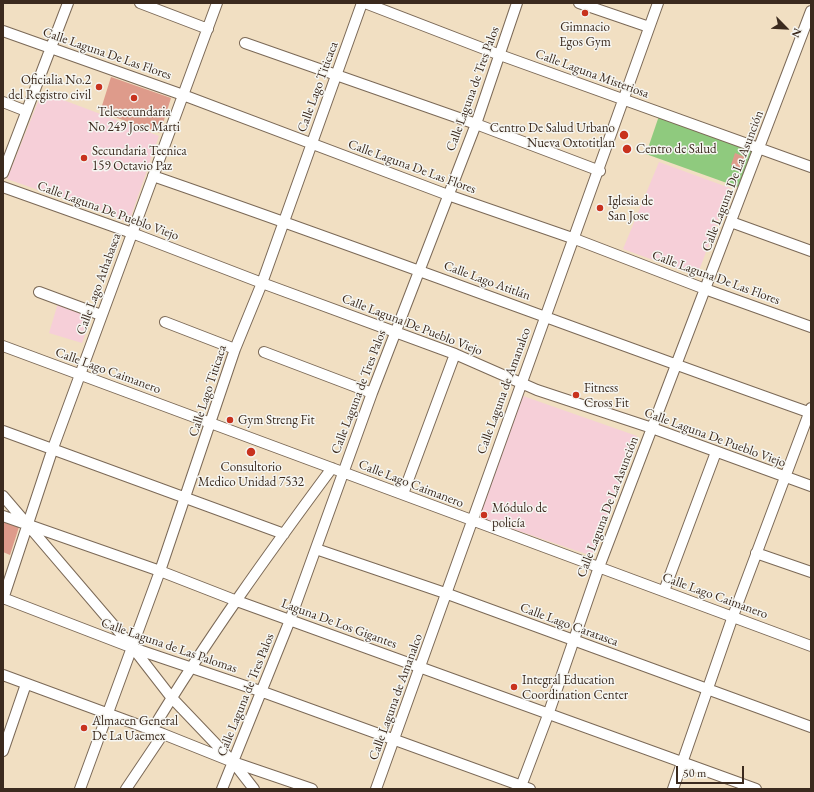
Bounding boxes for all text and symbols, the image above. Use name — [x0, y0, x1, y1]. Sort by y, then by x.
marker: Gimnacio Egos Gym — [580, 8, 590, 18]
north arrow — [766, 8, 806, 48]
place label: Gimnacio Egos Gym — [559, 19, 611, 50]
street label: Calle Laguna De Las Flores — [41, 25, 173, 83]
street label: Calle Laguna de Tres Palos — [443, 25, 503, 153]
text: N — [789, 26, 805, 40]
street label: Calle Lago Titicaca — [294, 39, 342, 135]
street label: Calle Laguna Misteriosa — [533, 46, 651, 102]
place label: Oficialia No.2 del Registro civil — [8, 72, 91, 103]
marker: Oficialia No.2 del Registro civil — [94, 82, 104, 92]
marker: Telesecundaria No 249 Jose Marti — [129, 93, 139, 103]
place label: Telesecundaria No 249 Jose Marti — [88, 104, 180, 135]
street label: Calle Laguna De La Asunción — [699, 108, 767, 254]
place label: Centro De Salud Urbano Nueva Oxtotitlan — [490, 120, 615, 151]
marker: Centro De Salud Urbano Nueva Oxtotitlan — [618, 129, 630, 141]
street label: Calle Laguna De Las Flores — [346, 137, 478, 197]
place label: Centro de Salud — [636, 141, 717, 157]
place label: Secundaria Tecnica 159 Octavio Paz — [92, 143, 187, 174]
marker: Centro de Salud — [621, 143, 633, 155]
marker: Secundaria Tecnica 159 Octavio Paz — [79, 153, 89, 163]
street label: Calle Laguna De Pueblo Viejo — [35, 178, 181, 244]
place label: Iglesia de San Jose — [608, 193, 653, 224]
marker: Iglesia de San Jose — [595, 203, 605, 213]
street label: Calle Lago Athabasca — [73, 231, 125, 337]
street label: Calle Laguna De Las Flores — [650, 248, 782, 308]
street label: Calle Lago Atitlán — [441, 258, 533, 304]
street label: Calle Laguna De Pueblo Viejo — [339, 291, 485, 359]
street label: Calle Laguna de Amanalco — [474, 326, 534, 456]
street label: Calle Laguna de Tres Palos — [328, 328, 390, 456]
street label: Calle Lago Titicaca — [186, 343, 230, 439]
street label: Calle Lago Caimanero — [53, 345, 163, 397]
place label: Fitness Cross Fit — [584, 380, 629, 411]
marker: Fitness Cross Fit — [571, 390, 581, 400]
street label: Calle Laguna De Pueblo Viejo — [642, 405, 788, 471]
place label: Gym Streng Fit — [238, 412, 314, 428]
marker: Gym Streng Fit — [225, 415, 235, 425]
street label: Calle Laguna De La Asunción — [574, 434, 642, 580]
marker: Consultorio Medico Unidad 7532 — [245, 446, 257, 458]
street label: Calle Lago Caimanero — [356, 457, 466, 511]
place label: Consultorio Medico Unidad 7532 — [198, 459, 304, 490]
place label: Módulo de policía — [492, 500, 547, 531]
marker: Módulo de policía — [479, 510, 489, 520]
street label: Calle Lago Caimanero — [660, 570, 770, 622]
street label: Laguna De Los Gigantes — [279, 596, 399, 652]
street label: Calle Lago Caratasca — [518, 600, 620, 650]
street label: Calle Laguna de Las Palomas — [99, 615, 239, 677]
street label: Calle Laguna de Tres Palos — [214, 631, 278, 759]
street label: Calle Laguna de Amanalco — [366, 632, 426, 762]
place label: Integral Education Coordination Center — [522, 672, 628, 703]
marker: Integral Education Coordination Center — [509, 682, 519, 692]
place label: Almacen General De La Uaemex — [92, 713, 178, 744]
marker: Almacen General De La Uaemex — [79, 723, 89, 733]
scale bar — [678, 758, 746, 784]
text: 50 m — [683, 765, 706, 781]

